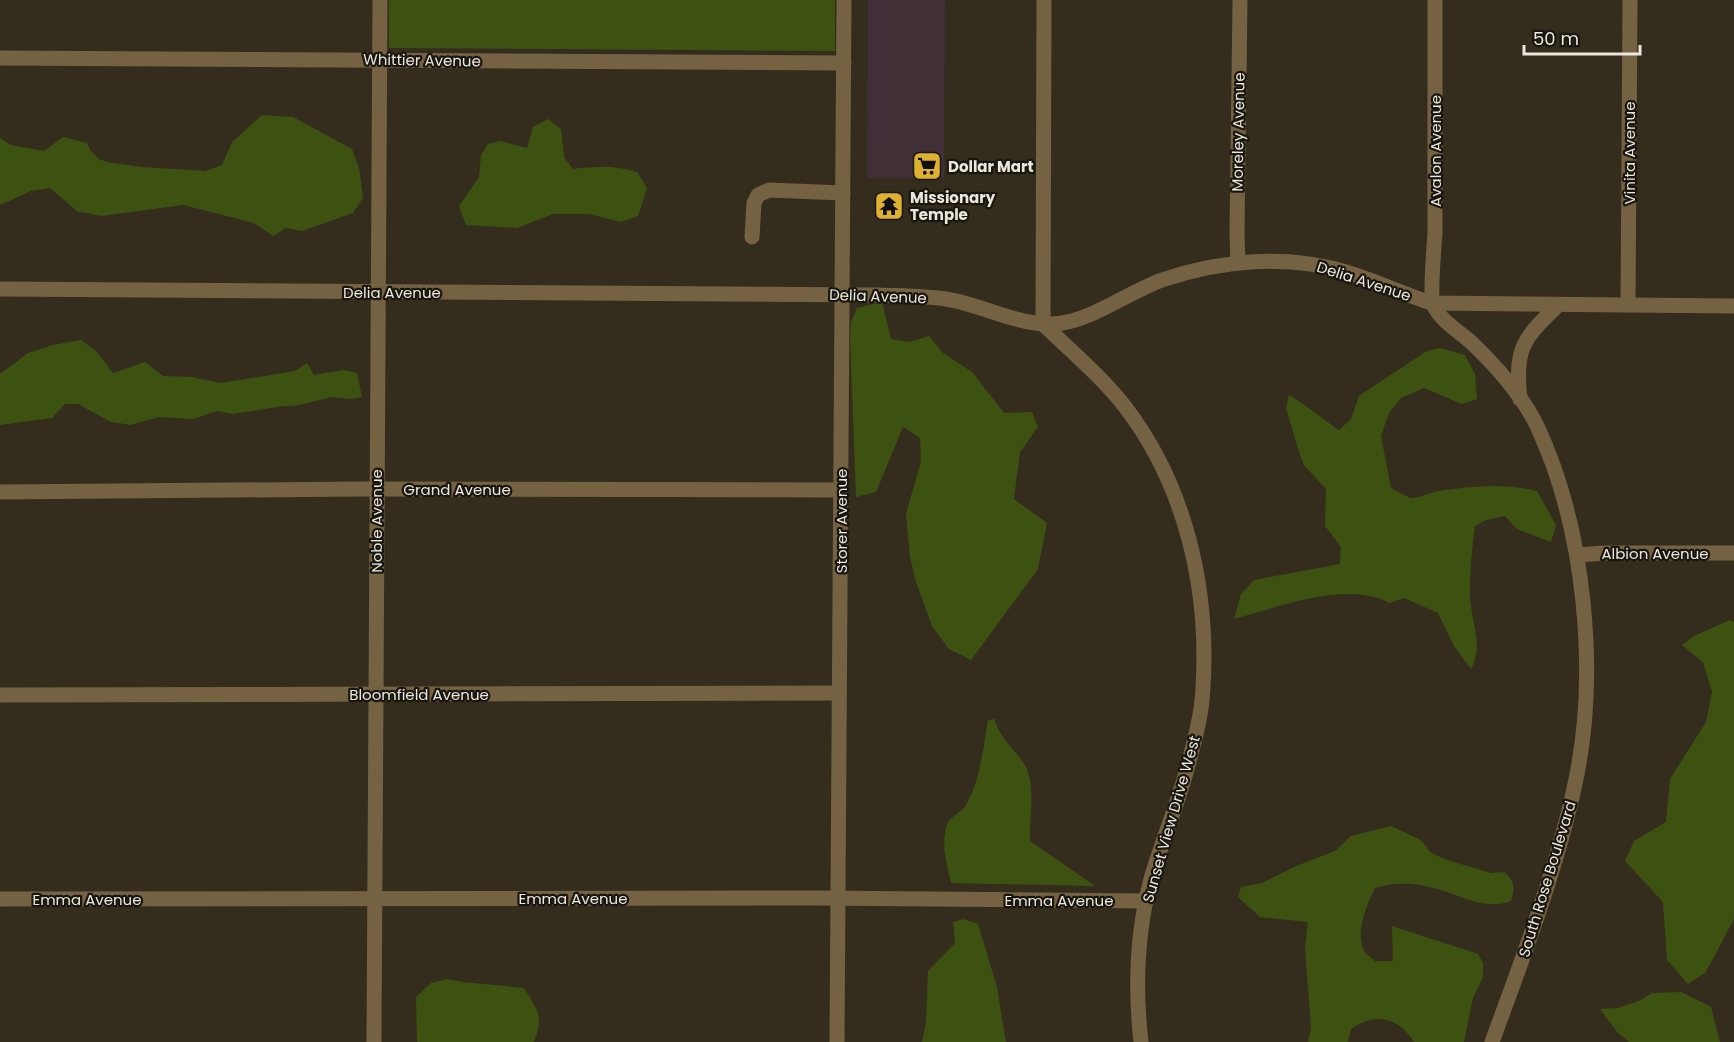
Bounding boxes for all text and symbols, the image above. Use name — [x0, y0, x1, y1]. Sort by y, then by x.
scale bar — [1524, 18, 1640, 56]
text: 50 m — [1533, 26, 1579, 51]
street label: Whittier Avenue — [363, 48, 481, 72]
street label: Moreley Avenue — [1226, 72, 1250, 192]
street label: Avalon Avenue — [1425, 95, 1446, 207]
street label: Vinita Avenue — [1619, 101, 1640, 205]
supermarket icon: Dollar Mart — [911, 150, 943, 182]
place label: Dollar Mart — [948, 156, 1034, 177]
place label: Missionary Temple — [910, 187, 996, 225]
temple icon: Missionary Temple — [873, 190, 905, 222]
street label: Delia Avenue — [1314, 256, 1414, 306]
street label: Delia Avenue — [343, 282, 441, 303]
street label: Delia Avenue — [829, 284, 927, 308]
street label: Noble Avenue — [366, 469, 387, 573]
street label: Storer Avenue — [831, 469, 852, 573]
street label: Grand Avenue — [403, 479, 511, 500]
street label: Albion Avenue — [1601, 543, 1709, 564]
street label: Bloomfield Avenue — [349, 684, 489, 705]
street label: Sunset View Drive West — [1137, 733, 1205, 905]
street label: South Rose Boulevard — [1513, 798, 1581, 960]
street label: Emma Avenue — [518, 888, 628, 909]
street label: Emma Avenue — [32, 889, 142, 910]
street label: Emma Avenue — [1004, 890, 1114, 911]

